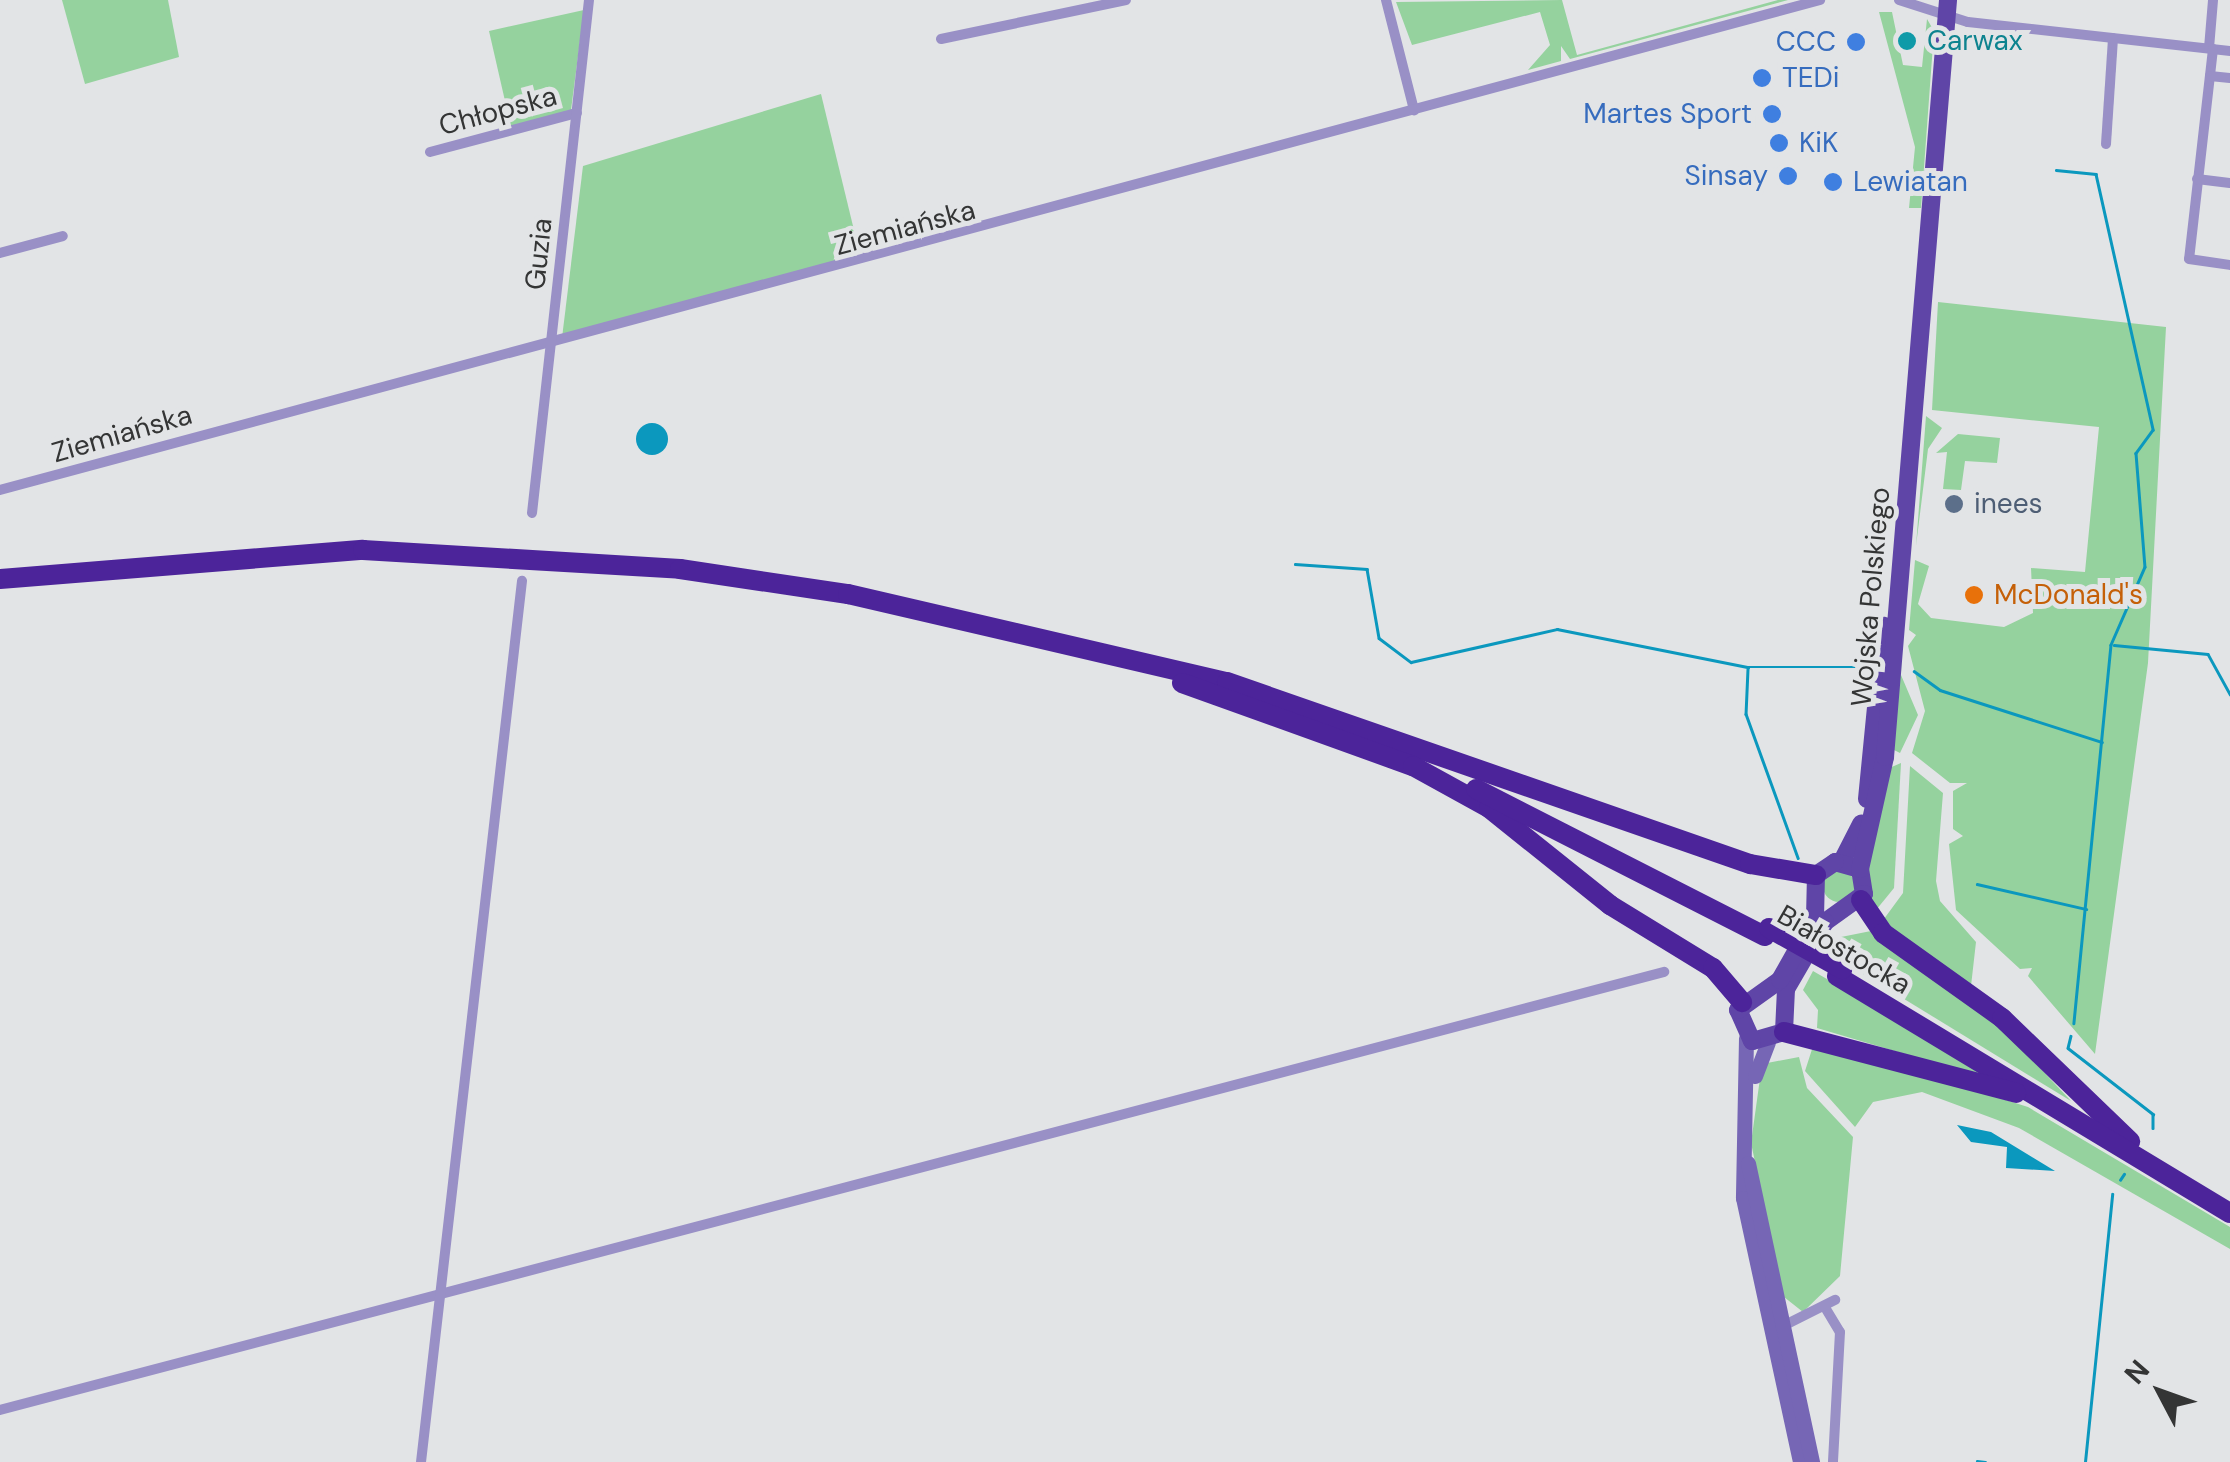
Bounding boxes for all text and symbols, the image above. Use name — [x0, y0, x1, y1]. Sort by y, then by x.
place label: Carwax — [1927, 24, 2023, 58]
place label: CCC — [1776, 25, 1836, 59]
marker: Carwax — [1896, 30, 1918, 52]
marker: CCC — [1845, 31, 1867, 53]
place label: TEDi — [1782, 61, 1840, 95]
marker: TEDi — [1751, 67, 1773, 89]
street label: Chłopska — [435, 79, 561, 143]
place label: Martes Sport — [1583, 97, 1752, 131]
marker: Martes Sport — [1761, 103, 1783, 125]
place label: KiK — [1799, 126, 1838, 160]
marker: KiK — [1768, 132, 1790, 154]
place label: Sinsay — [1685, 159, 1768, 193]
marker: Sinsay — [1777, 165, 1799, 187]
place label: Lewiatan — [1853, 165, 1968, 199]
marker: Lewiatan — [1822, 171, 1844, 193]
street label: Ziemiańska — [831, 193, 979, 263]
street label: Guzia — [519, 216, 559, 292]
street label: Ziemiańska — [48, 398, 196, 470]
street label: Wojska Polskiego — [1845, 486, 1897, 708]
place label: inees — [1974, 487, 2043, 521]
marker: inees — [1943, 493, 1965, 515]
place label: McDonald's — [1994, 578, 2143, 612]
marker: McDonald's — [1963, 584, 1985, 606]
street label: Białostocka — [1771, 898, 1917, 1002]
north arrow — [2110, 1342, 2210, 1442]
text: N — [2116, 1352, 2158, 1392]

